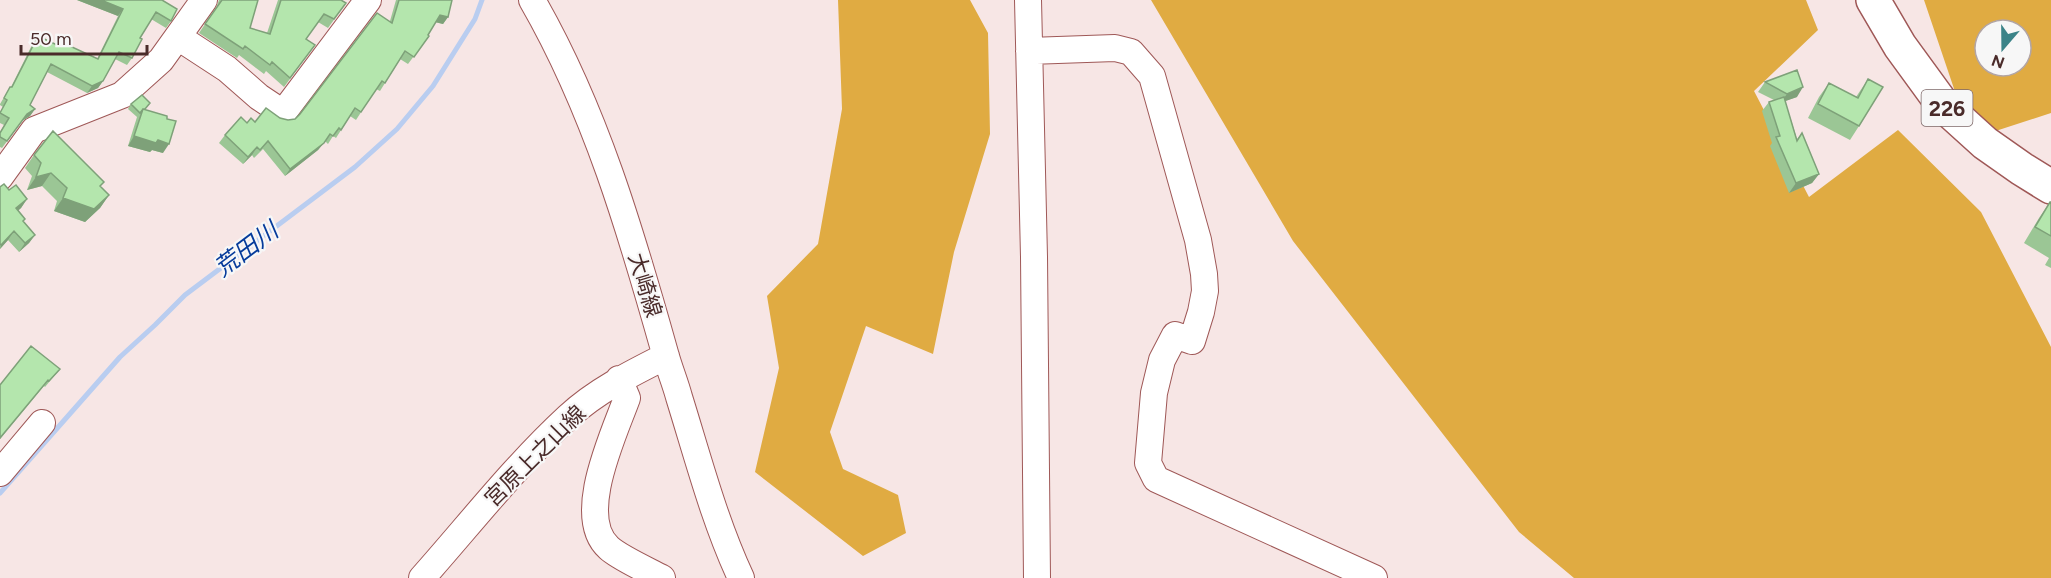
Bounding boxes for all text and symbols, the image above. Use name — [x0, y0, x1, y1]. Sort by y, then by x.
scale bar — [21, 18, 147, 56]
north arrow — [1973, 18, 2033, 78]
text: 50 m — [30, 28, 72, 50]
text: N — [1989, 51, 2007, 73]
road number: 226 — [1922, 90, 1972, 126]
water label: 荒田川 — [209, 214, 286, 282]
street label: 大崎線 — [622, 249, 668, 321]
street label: 宮原上之山線 — [479, 400, 591, 512]

